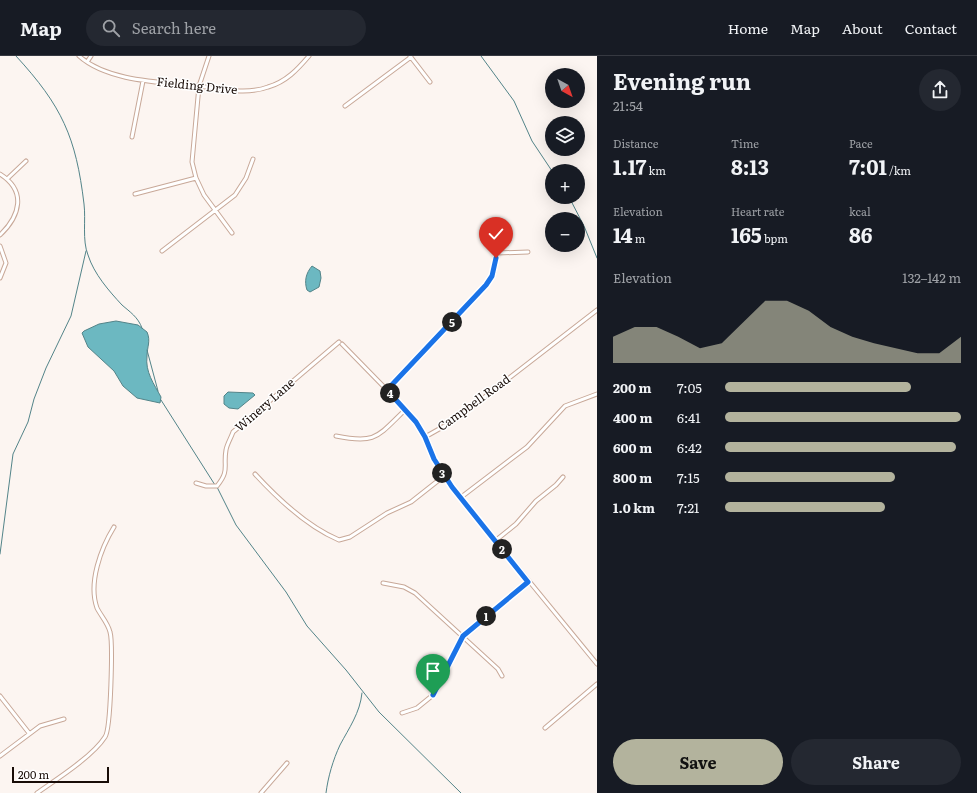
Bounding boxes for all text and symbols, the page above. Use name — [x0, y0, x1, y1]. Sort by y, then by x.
search box — [86, 10, 366, 46]
text: Map — [20, 14, 62, 42]
text: Search here — [132, 16, 216, 39]
icon: search — [100, 17, 122, 39]
text: Home — [728, 18, 768, 38]
text: Map — [790, 18, 820, 38]
text: About — [842, 18, 883, 38]
text: Contact — [905, 18, 957, 38]
text: Evening run — [613, 64, 751, 97]
north arrow — [545, 68, 585, 108]
map controls — [545, 68, 585, 252]
button: share — [919, 69, 961, 111]
street label: Fielding Drive — [156, 72, 238, 98]
text: 21:54 — [613, 96, 643, 115]
button: layers — [545, 116, 585, 156]
text: Distance — [613, 135, 658, 151]
text: Time — [731, 135, 759, 151]
text: Pace — [849, 135, 873, 151]
text: 1.17 — [613, 151, 646, 181]
text: 8:13 — [731, 151, 769, 181]
text: 7:01 — [849, 151, 887, 181]
text: km — [646, 162, 666, 178]
text: /km — [887, 162, 911, 178]
button: + — [545, 164, 585, 204]
text: Elevation — [613, 203, 663, 219]
text: Heart rate — [731, 203, 784, 219]
text: kcal — [849, 203, 871, 219]
button: − — [545, 212, 585, 252]
pin — [479, 217, 513, 258]
text: 14 — [613, 219, 633, 249]
text: 165 — [731, 219, 762, 249]
text: 86 — [849, 219, 872, 249]
icon: check — [485, 223, 507, 245]
text: m — [633, 230, 645, 246]
text: bpm — [762, 230, 788, 246]
text: Elevation — [613, 268, 672, 287]
text: 132–142 m — [902, 268, 961, 287]
pin: 5 — [442, 312, 462, 332]
text: 5 — [449, 314, 455, 330]
street label: Campbell Road — [433, 369, 514, 435]
street label: Winery Lane — [231, 373, 298, 435]
text: 200 m — [613, 378, 652, 397]
text: 7:05 — [677, 378, 702, 397]
pin: 4 — [380, 383, 400, 403]
text: 4 — [387, 385, 393, 401]
text: 400 m — [613, 408, 652, 427]
text: 6:41 — [677, 408, 701, 427]
text: 600 m — [613, 438, 652, 457]
text: 6:42 — [677, 438, 702, 457]
pin: 3 — [432, 463, 452, 483]
text: 3 — [439, 465, 445, 481]
text: 800 m — [613, 468, 652, 487]
text: 7:15 — [677, 468, 700, 487]
text: 1.0 km — [613, 498, 655, 517]
text: 7:21 — [677, 498, 699, 517]
pin: 2 — [492, 539, 512, 559]
text: 2 — [499, 541, 505, 557]
pin: 1 — [476, 606, 496, 626]
text: 1 — [484, 608, 488, 624]
pin — [416, 654, 450, 695]
icon: arrive — [422, 660, 444, 682]
button: Save — [613, 739, 783, 785]
button: Share — [791, 739, 961, 785]
scale bar — [12, 765, 109, 784]
text: 200 m — [18, 766, 49, 782]

